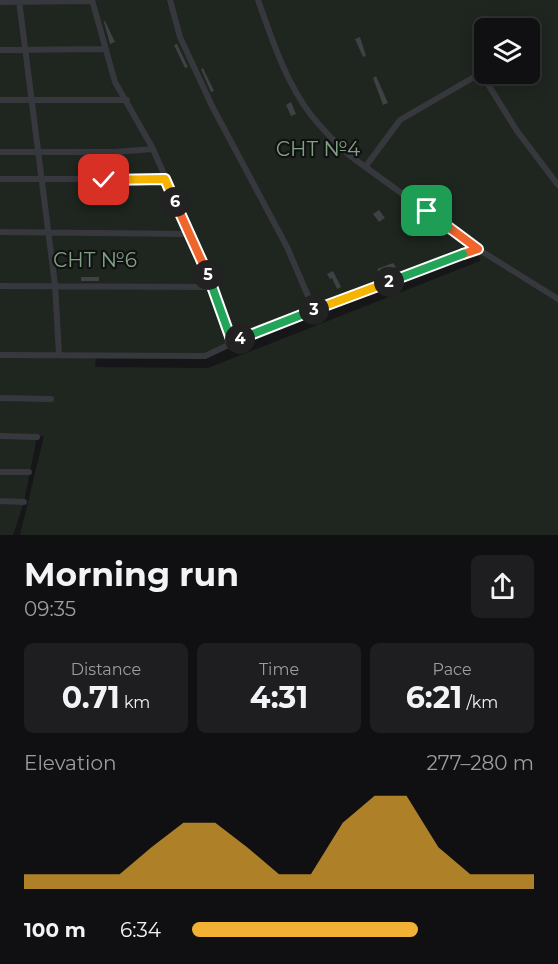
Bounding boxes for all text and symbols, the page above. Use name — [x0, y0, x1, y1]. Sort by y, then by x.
map controls — [474, 18, 540, 84]
button: layers — [474, 18, 540, 84]
park label: СНТ №4 — [276, 137, 360, 161]
pin — [78, 154, 129, 205]
icon: check — [87, 163, 120, 196]
pin — [401, 185, 452, 236]
pin: 6 — [160, 187, 190, 217]
text: 6 — [170, 192, 180, 211]
icon: arrive — [410, 194, 443, 227]
park label: СНТ №6 — [53, 248, 137, 272]
pin: 5 — [193, 260, 223, 290]
text: 5 — [203, 265, 213, 284]
pin: 2 — [374, 267, 404, 297]
text: 2 — [384, 272, 394, 291]
pin: 3 — [299, 295, 329, 325]
text: 3 — [309, 300, 319, 319]
pin: 4 — [225, 324, 255, 354]
text: 4 — [234, 329, 246, 348]
text: Morning run — [24, 554, 239, 594]
button: share — [471, 555, 534, 618]
text: 09:35 — [24, 597, 76, 621]
text: Distance — [71, 660, 141, 679]
text: Time — [259, 660, 299, 679]
text: Pace — [432, 660, 472, 679]
text: 0.71 — [62, 679, 120, 716]
text: 4:31 — [250, 679, 308, 716]
text: 6:21 — [406, 679, 462, 716]
text: km — [120, 693, 150, 712]
text: /km — [462, 693, 498, 712]
text: Elevation — [24, 751, 116, 775]
text: 277–280 m — [427, 751, 534, 775]
text: 100 m — [24, 918, 86, 942]
text: 6:34 — [120, 918, 161, 942]

